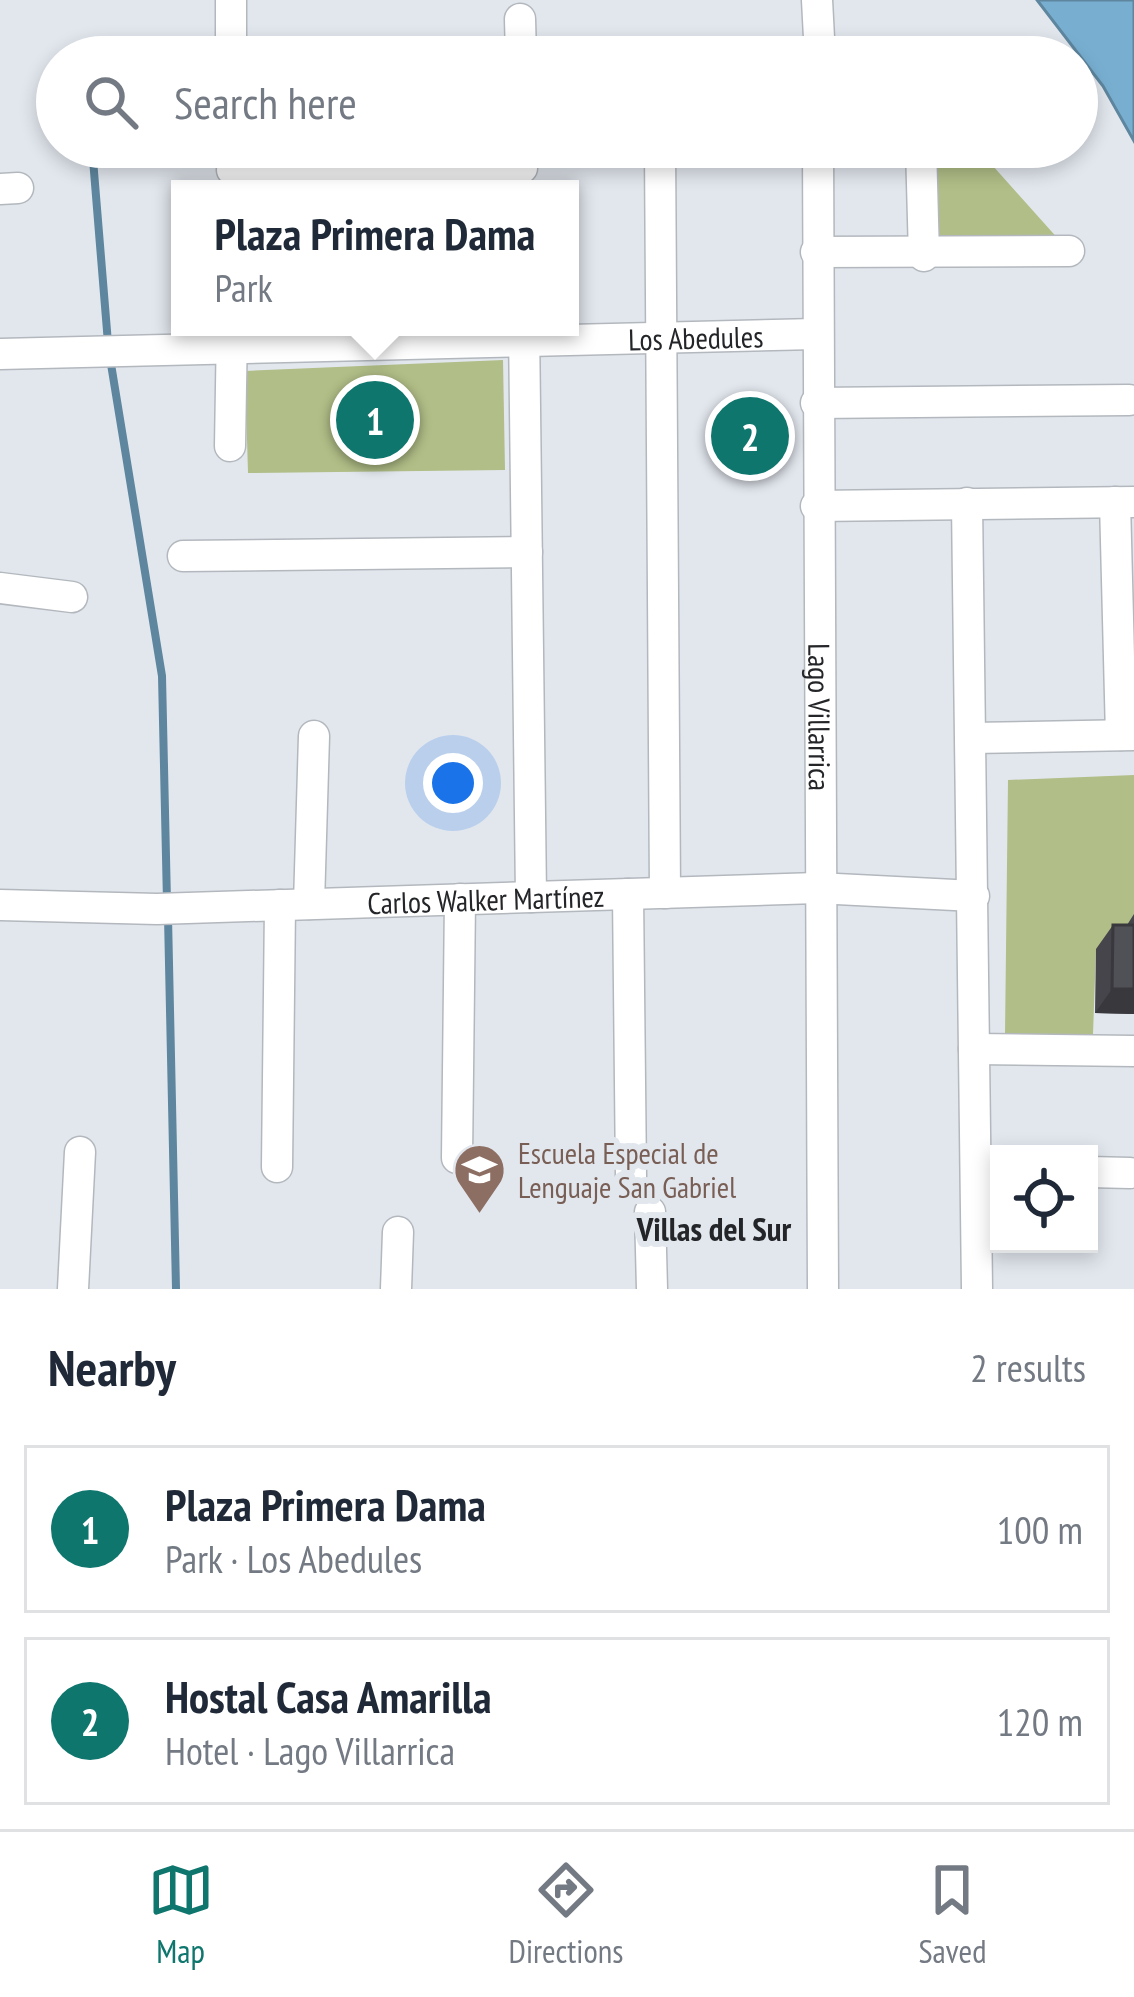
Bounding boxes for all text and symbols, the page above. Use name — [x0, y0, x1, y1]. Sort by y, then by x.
search box — [36, 36, 1098, 168]
icon: search — [78, 69, 144, 135]
text: Search here — [174, 73, 357, 131]
popup — [171, 180, 579, 336]
text: Plaza Primera Dama — [215, 204, 535, 262]
text: Park — [215, 262, 273, 313]
street label: Los Abedules — [628, 316, 764, 358]
pin: 1 — [336, 375, 414, 465]
pin: 2 — [711, 391, 789, 481]
street label: Lago Villarrica — [801, 643, 840, 791]
your location — [423, 753, 483, 813]
street label: Carlos Walker Martínez — [367, 875, 605, 922]
place label: Escuela Especial de Lenguaje San Gabriel — [518, 1133, 736, 1206]
school or university icon: Escuela Especial de Lenguaje San Gabriel — [451, 1141, 507, 1215]
map controls — [990, 1145, 1098, 1253]
button: locate — [990, 1145, 1098, 1253]
district label: Villas del Sur — [636, 1207, 792, 1250]
text: Nearby — [48, 1334, 176, 1400]
text: 2 results — [970, 1342, 1086, 1393]
text: Plaza Primera Dama — [165, 1475, 486, 1533]
text: 1 — [81, 1504, 99, 1555]
text: 100 m — [997, 1504, 1083, 1555]
text: Park · Los Abedules — [165, 1533, 422, 1584]
text: Hostal Casa Amarilla — [165, 1667, 492, 1725]
text: 2 — [81, 1696, 99, 1747]
text: 120 m — [997, 1696, 1083, 1747]
text: Hotel · Lago Villarrica — [165, 1725, 455, 1776]
tab: Map — [148, 1857, 214, 1972]
tab: Directions — [509, 1857, 623, 1972]
tab: Saved — [918, 1857, 986, 1972]

